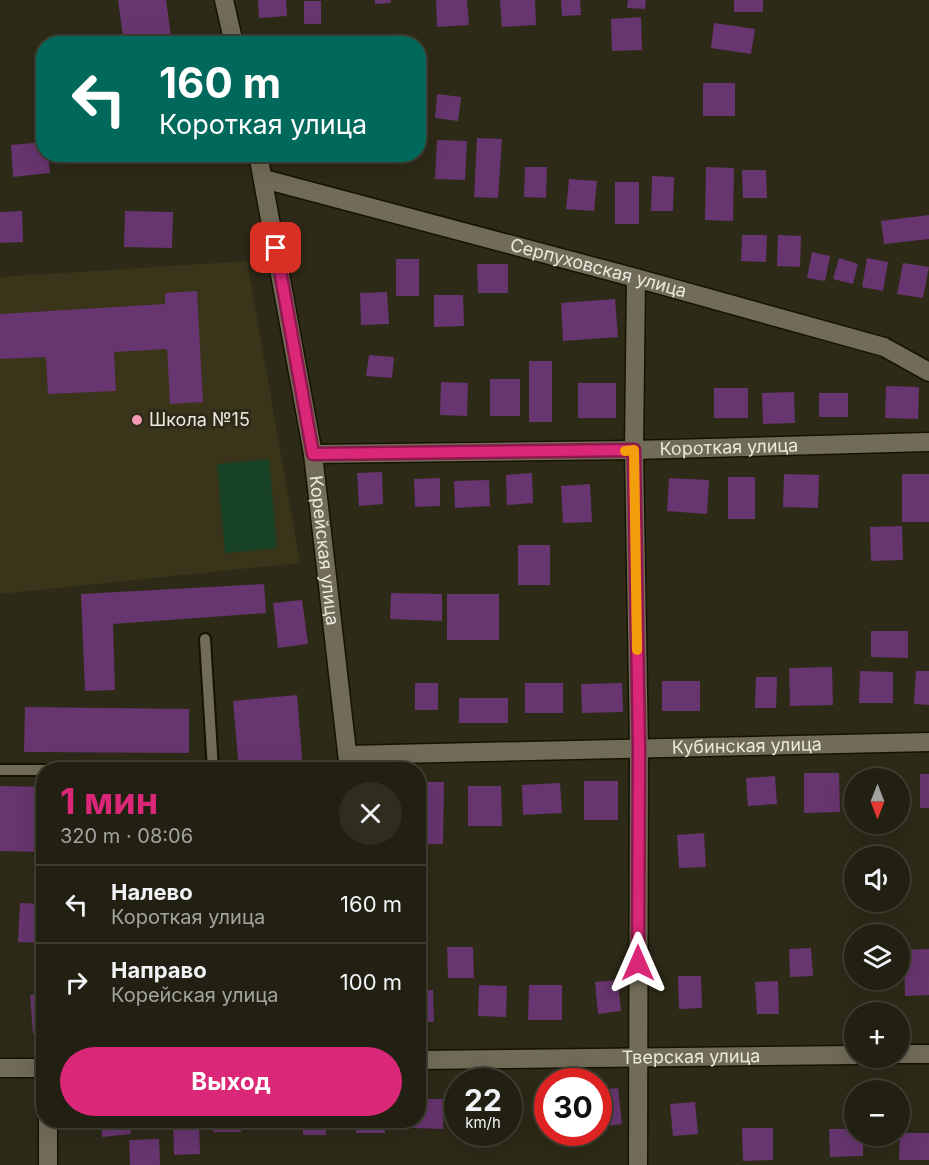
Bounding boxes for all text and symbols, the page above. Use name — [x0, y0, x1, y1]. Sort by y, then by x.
text: 160 m — [159, 57, 281, 108]
icon: left — [60, 60, 138, 138]
text: Короткая улица — [159, 108, 367, 141]
pin — [250, 222, 301, 273]
icon: arrive — [259, 231, 292, 264]
street label: Серпуховская улица — [508, 234, 689, 302]
place label: Школа №15 — [149, 409, 250, 430]
marker: Школа №15 — [130, 413, 144, 427]
street label: Короткая улица — [659, 435, 799, 459]
street label: Корейская улица — [306, 474, 343, 626]
street label: Кубинская улица — [672, 733, 822, 758]
north arrow — [844, 768, 910, 834]
map controls — [844, 768, 910, 1146]
text: 1 мин — [60, 779, 158, 823]
button: close — [339, 782, 402, 845]
text: 320 m · 08:06 — [60, 824, 193, 848]
button: sound — [844, 846, 910, 912]
text: Налево — [111, 879, 193, 905]
icon: left — [60, 888, 93, 921]
text: 160 m — [340, 891, 402, 917]
text: Короткая улица — [111, 905, 265, 929]
button: layers — [844, 924, 910, 990]
position arrow — [606, 931, 670, 995]
text: Направо — [111, 957, 207, 983]
icon: right — [60, 966, 93, 999]
text: 100 m — [340, 969, 402, 995]
text: Корейская улица — [111, 983, 278, 1007]
button: + — [844, 1002, 910, 1068]
street label: Тверская улица — [622, 1045, 760, 1068]
button: Выход — [60, 1047, 402, 1116]
speed limit sign: 30 — [534, 1068, 612, 1146]
button: − — [844, 1080, 910, 1146]
text: 22 — [464, 1082, 502, 1118]
text: km/h — [465, 1113, 501, 1132]

